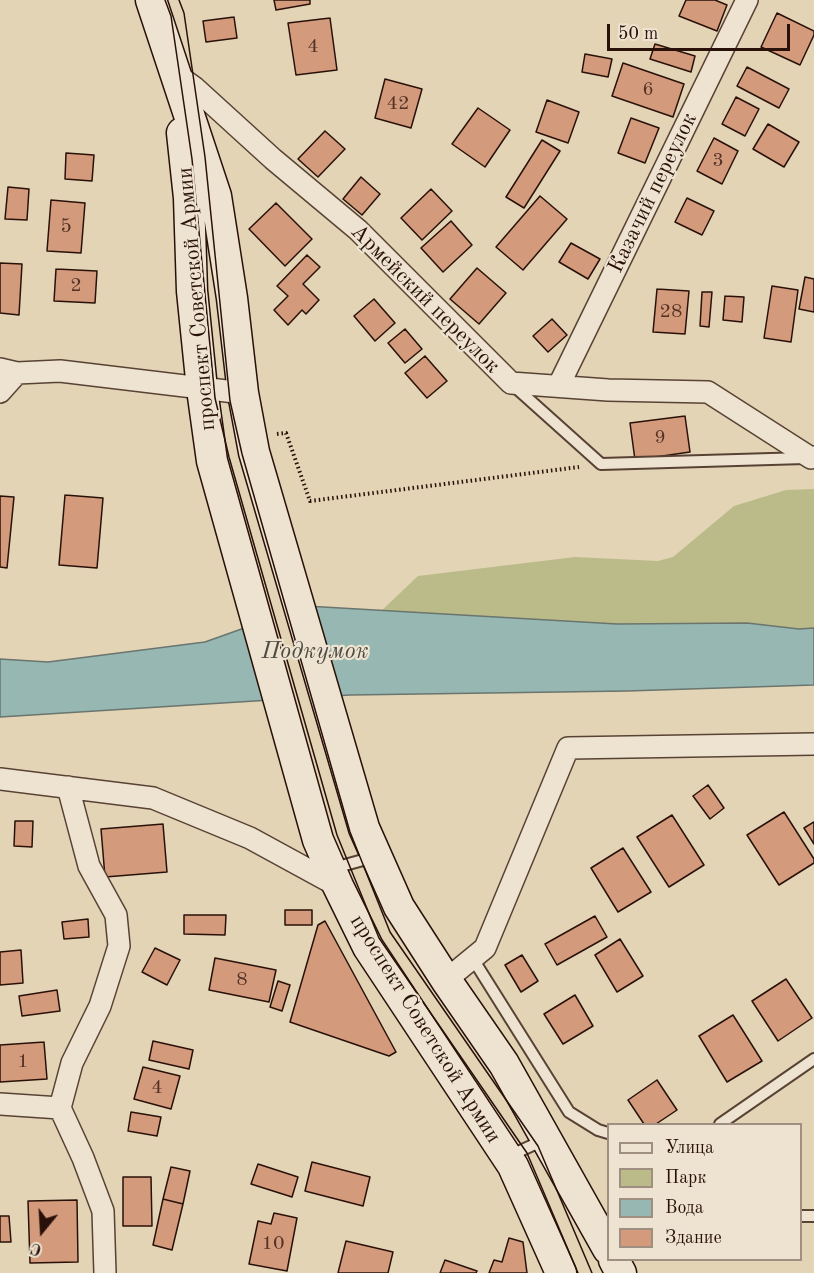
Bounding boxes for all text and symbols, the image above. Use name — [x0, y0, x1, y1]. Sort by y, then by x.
scale bar — [610, 12, 793, 50]
text: 50 m — [618, 25, 658, 43]
house number: 4 — [307, 35, 319, 59]
house number: 6 — [642, 78, 654, 102]
house number: 42 — [386, 92, 410, 116]
street label: Казачий переулок — [603, 108, 703, 278]
house number: 3 — [712, 149, 724, 173]
street label: проспект Советской Армии — [172, 166, 222, 432]
house number: 5 — [60, 215, 72, 239]
street label: Армейский переулок — [345, 219, 505, 379]
house number: 2 — [70, 274, 82, 298]
house number: 28 — [659, 300, 683, 324]
house number: 9 — [654, 426, 666, 450]
water label: Подкумок — [261, 638, 369, 666]
street label: проспект Советской Армии — [344, 910, 506, 1148]
house number: 8 — [236, 968, 248, 992]
house number: 1 — [17, 1050, 29, 1074]
house number: 4 — [151, 1076, 163, 1100]
legend — [607, 1123, 802, 1261]
text: Улица — [665, 1139, 714, 1157]
text: Парк — [665, 1169, 706, 1187]
text: Вода — [665, 1199, 704, 1217]
north arrow — [12, 1201, 72, 1261]
text: Здание — [665, 1229, 722, 1247]
house number: 10 — [261, 1232, 285, 1256]
text: С — [29, 1239, 44, 1257]

